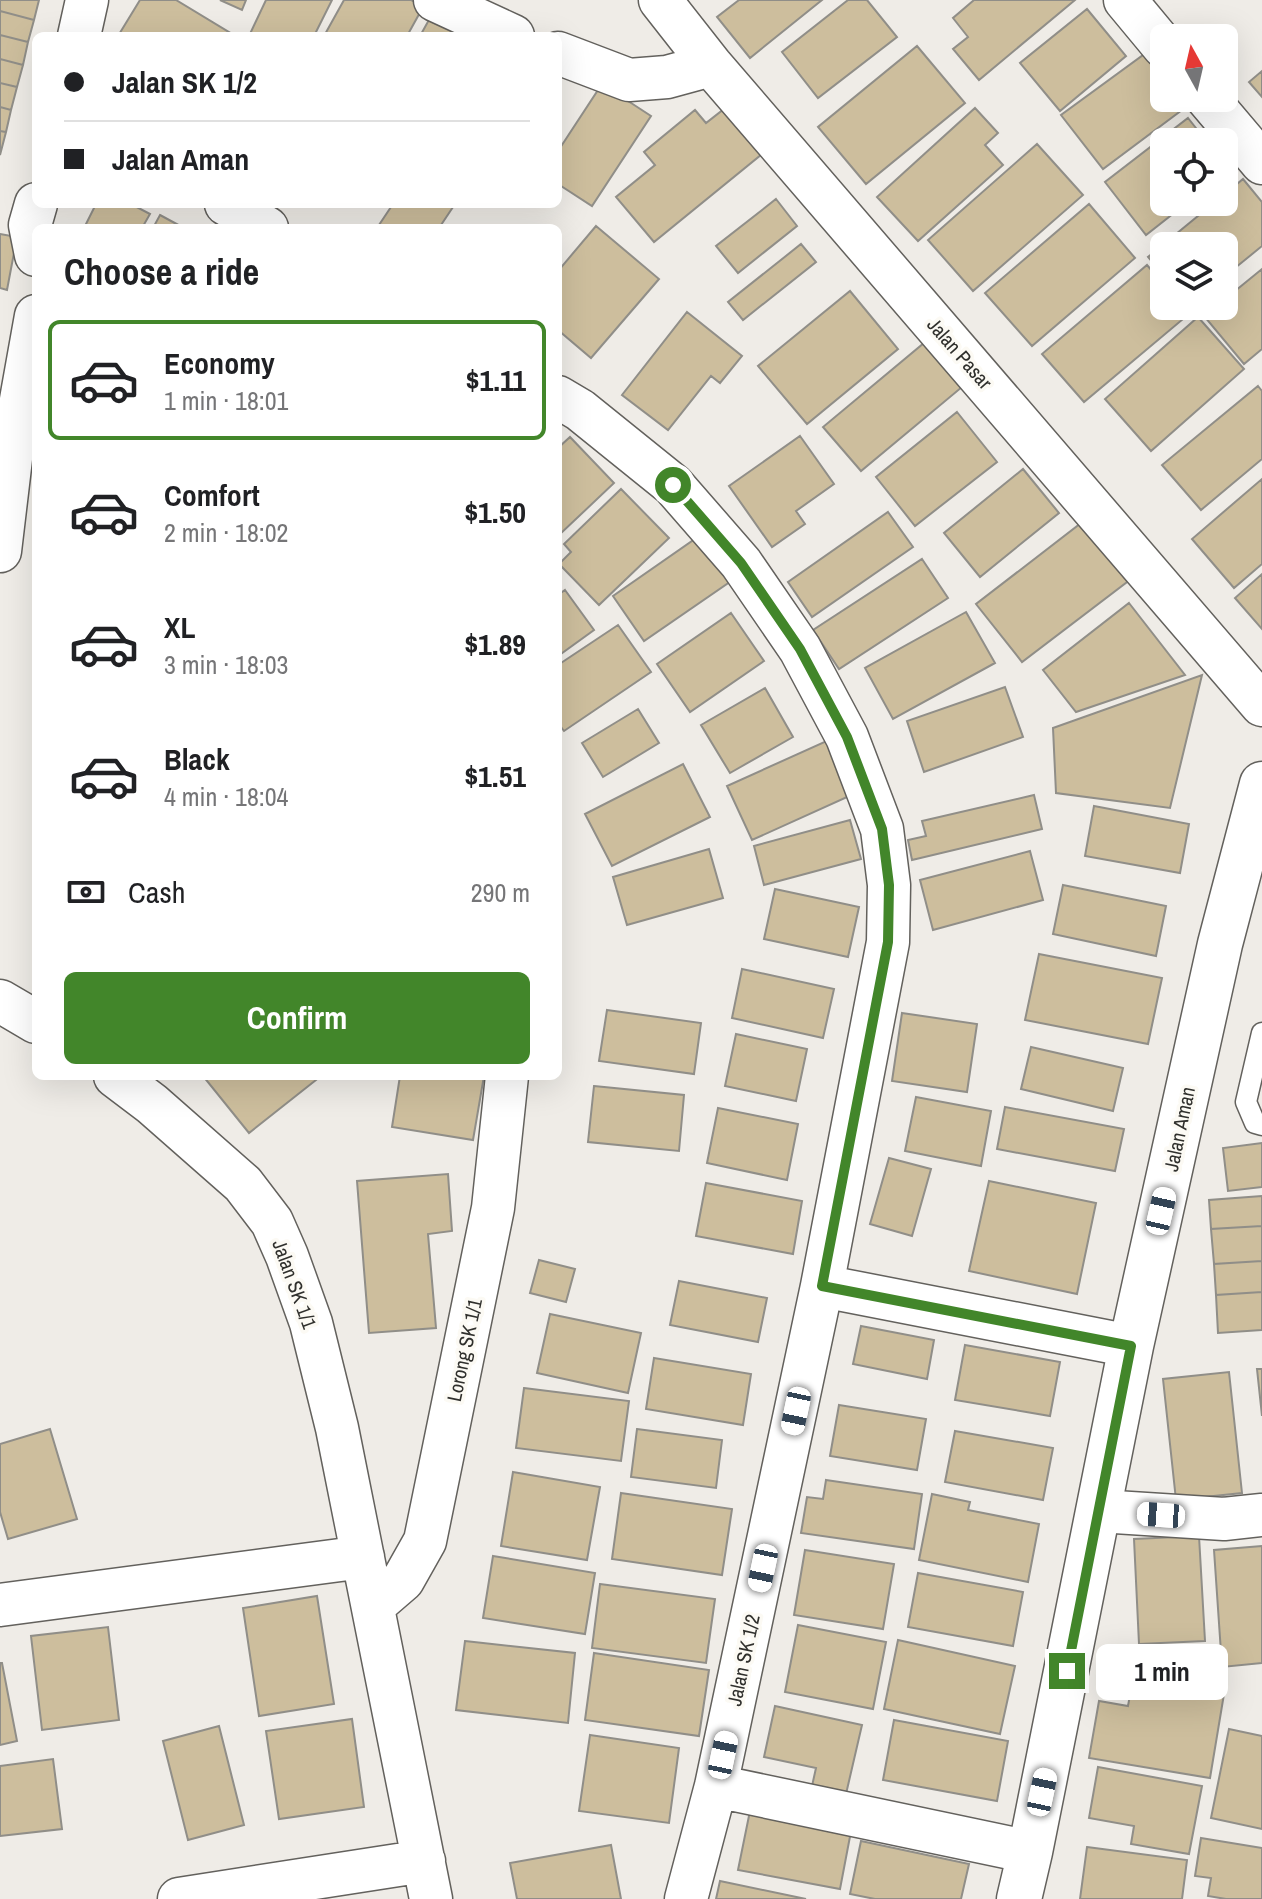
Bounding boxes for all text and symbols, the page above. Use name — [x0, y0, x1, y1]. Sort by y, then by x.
north arrow — [1150, 24, 1238, 112]
map controls — [1150, 24, 1238, 320]
text: Jalan SK 1/2 — [112, 62, 257, 102]
button: locate — [1150, 128, 1238, 216]
text: Jalan Aman — [112, 139, 249, 179]
button: layers — [1150, 232, 1238, 320]
text: Choose a ride — [64, 248, 259, 296]
street label: Jalan Pasar — [921, 311, 999, 395]
text: Economy — [164, 343, 275, 383]
icon: car — [68, 344, 140, 416]
text: $1.11 — [466, 360, 526, 400]
text: 1 min · 18:01 — [164, 383, 288, 418]
route start — [655, 467, 691, 503]
text: Comfort — [164, 475, 260, 515]
icon: car — [68, 476, 140, 548]
text: $1.50 — [464, 492, 526, 532]
text: 2 min · 18:02 — [164, 515, 288, 550]
text: XL — [164, 607, 195, 647]
icon: car — [68, 608, 140, 680]
text: $1.89 — [464, 624, 526, 664]
text: 3 min · 18:03 — [164, 647, 288, 682]
text: Black — [164, 739, 230, 779]
icon: car — [68, 740, 140, 812]
text: $1.51 — [464, 756, 526, 796]
text: 4 min · 18:04 — [164, 779, 288, 814]
icon: cash — [64, 870, 108, 914]
text: Cash — [128, 872, 185, 912]
text: 290 m — [471, 875, 530, 910]
button: Confirm — [64, 972, 530, 1064]
street label: Jalan Aman — [1157, 1084, 1201, 1174]
car — [1144, 1185, 1178, 1237]
street label: Jalan SK 1/1 — [266, 1236, 324, 1332]
street label: Lorong SK 1/1 — [440, 1296, 488, 1404]
car — [779, 1385, 813, 1437]
car — [1136, 1501, 1186, 1529]
car — [746, 1542, 780, 1594]
street label: Jalan SK 1/2 — [720, 1612, 766, 1708]
callout: 1 min — [1095, 1643, 1227, 1699]
route end — [1049, 1653, 1085, 1689]
text: 1 min — [1134, 1654, 1190, 1689]
car — [706, 1729, 740, 1781]
car — [1025, 1766, 1059, 1818]

